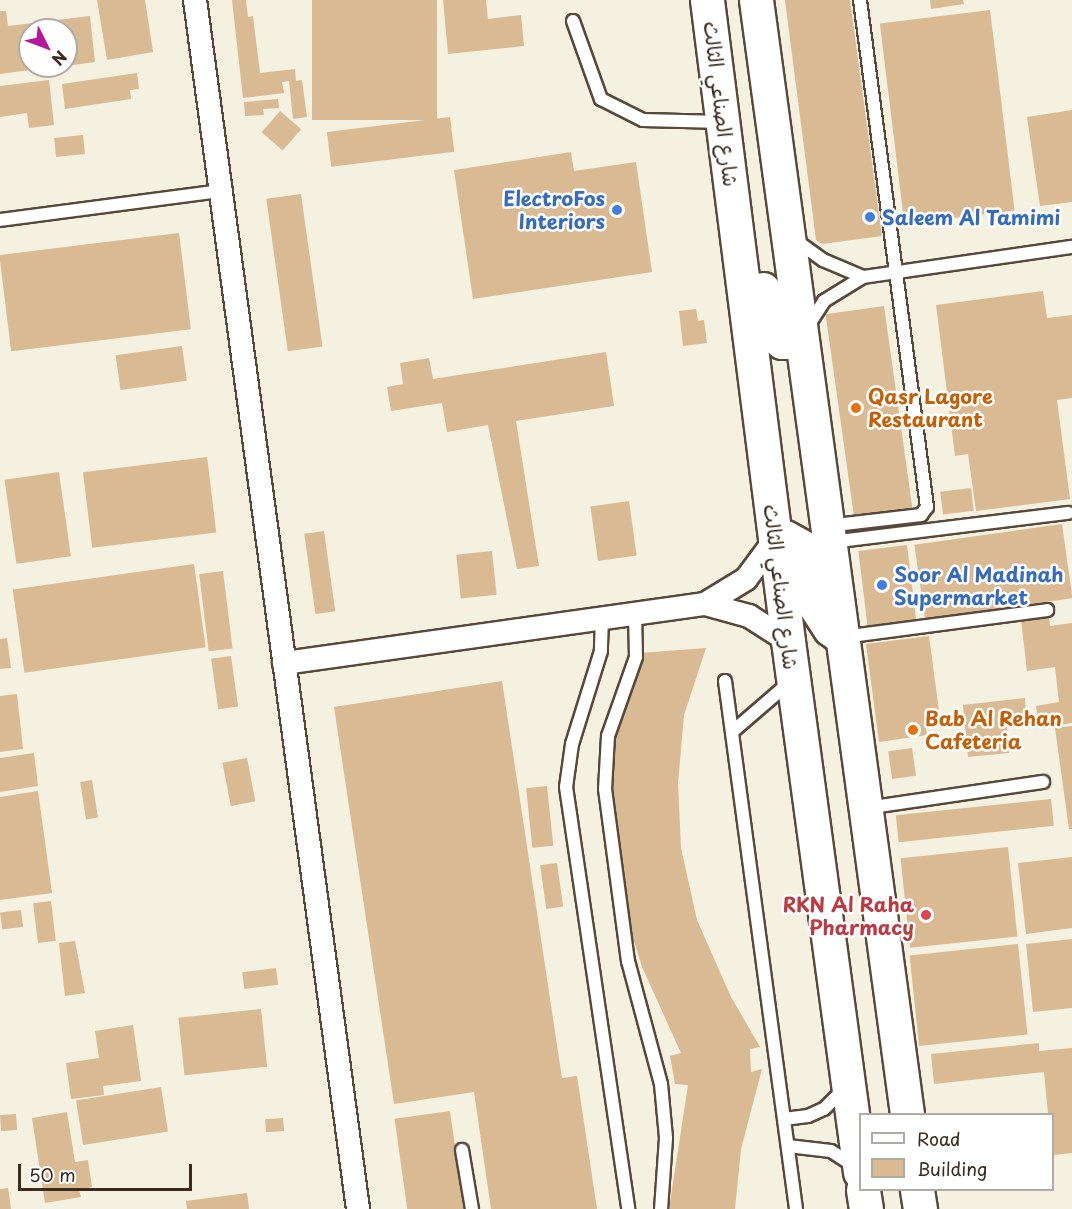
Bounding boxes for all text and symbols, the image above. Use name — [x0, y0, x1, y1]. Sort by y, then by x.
north arrow — [18, 18, 78, 78]
street label: شارع الصناعي الثالث — [699, 20, 743, 188]
text: N — [47, 46, 73, 71]
place label: ElectroFos Interiors — [503, 186, 605, 233]
marker: ElectroFos Interiors — [610, 203, 624, 217]
place label: Saleem Al Tamimi — [882, 205, 1064, 229]
marker: Saleem Al Tamimi — [863, 210, 877, 224]
place label: Qasr Lagore Restaurant — [868, 384, 993, 431]
marker: Qasr Lagore Restaurant — [849, 401, 863, 415]
street label: شارع الصناعي الثالث — [759, 503, 803, 671]
place label: Soor Al Madinah Supermarket — [894, 562, 1064, 609]
marker: Soor Al Madinah Supermarket — [875, 578, 889, 592]
place label: Bab Al Rehan Cafeteria — [925, 706, 1061, 753]
marker: Bab Al Rehan Cafeteria — [906, 723, 920, 737]
place label: RKN Al Raha Pharmacy — [781, 892, 914, 939]
marker: RKN Al Raha Pharmacy — [919, 908, 933, 922]
legend — [859, 1113, 1054, 1191]
text: Road — [917, 1125, 961, 1152]
scale bar — [21, 1152, 195, 1190]
text: Building — [917, 1155, 987, 1182]
text: 50 m — [29, 1161, 76, 1188]

